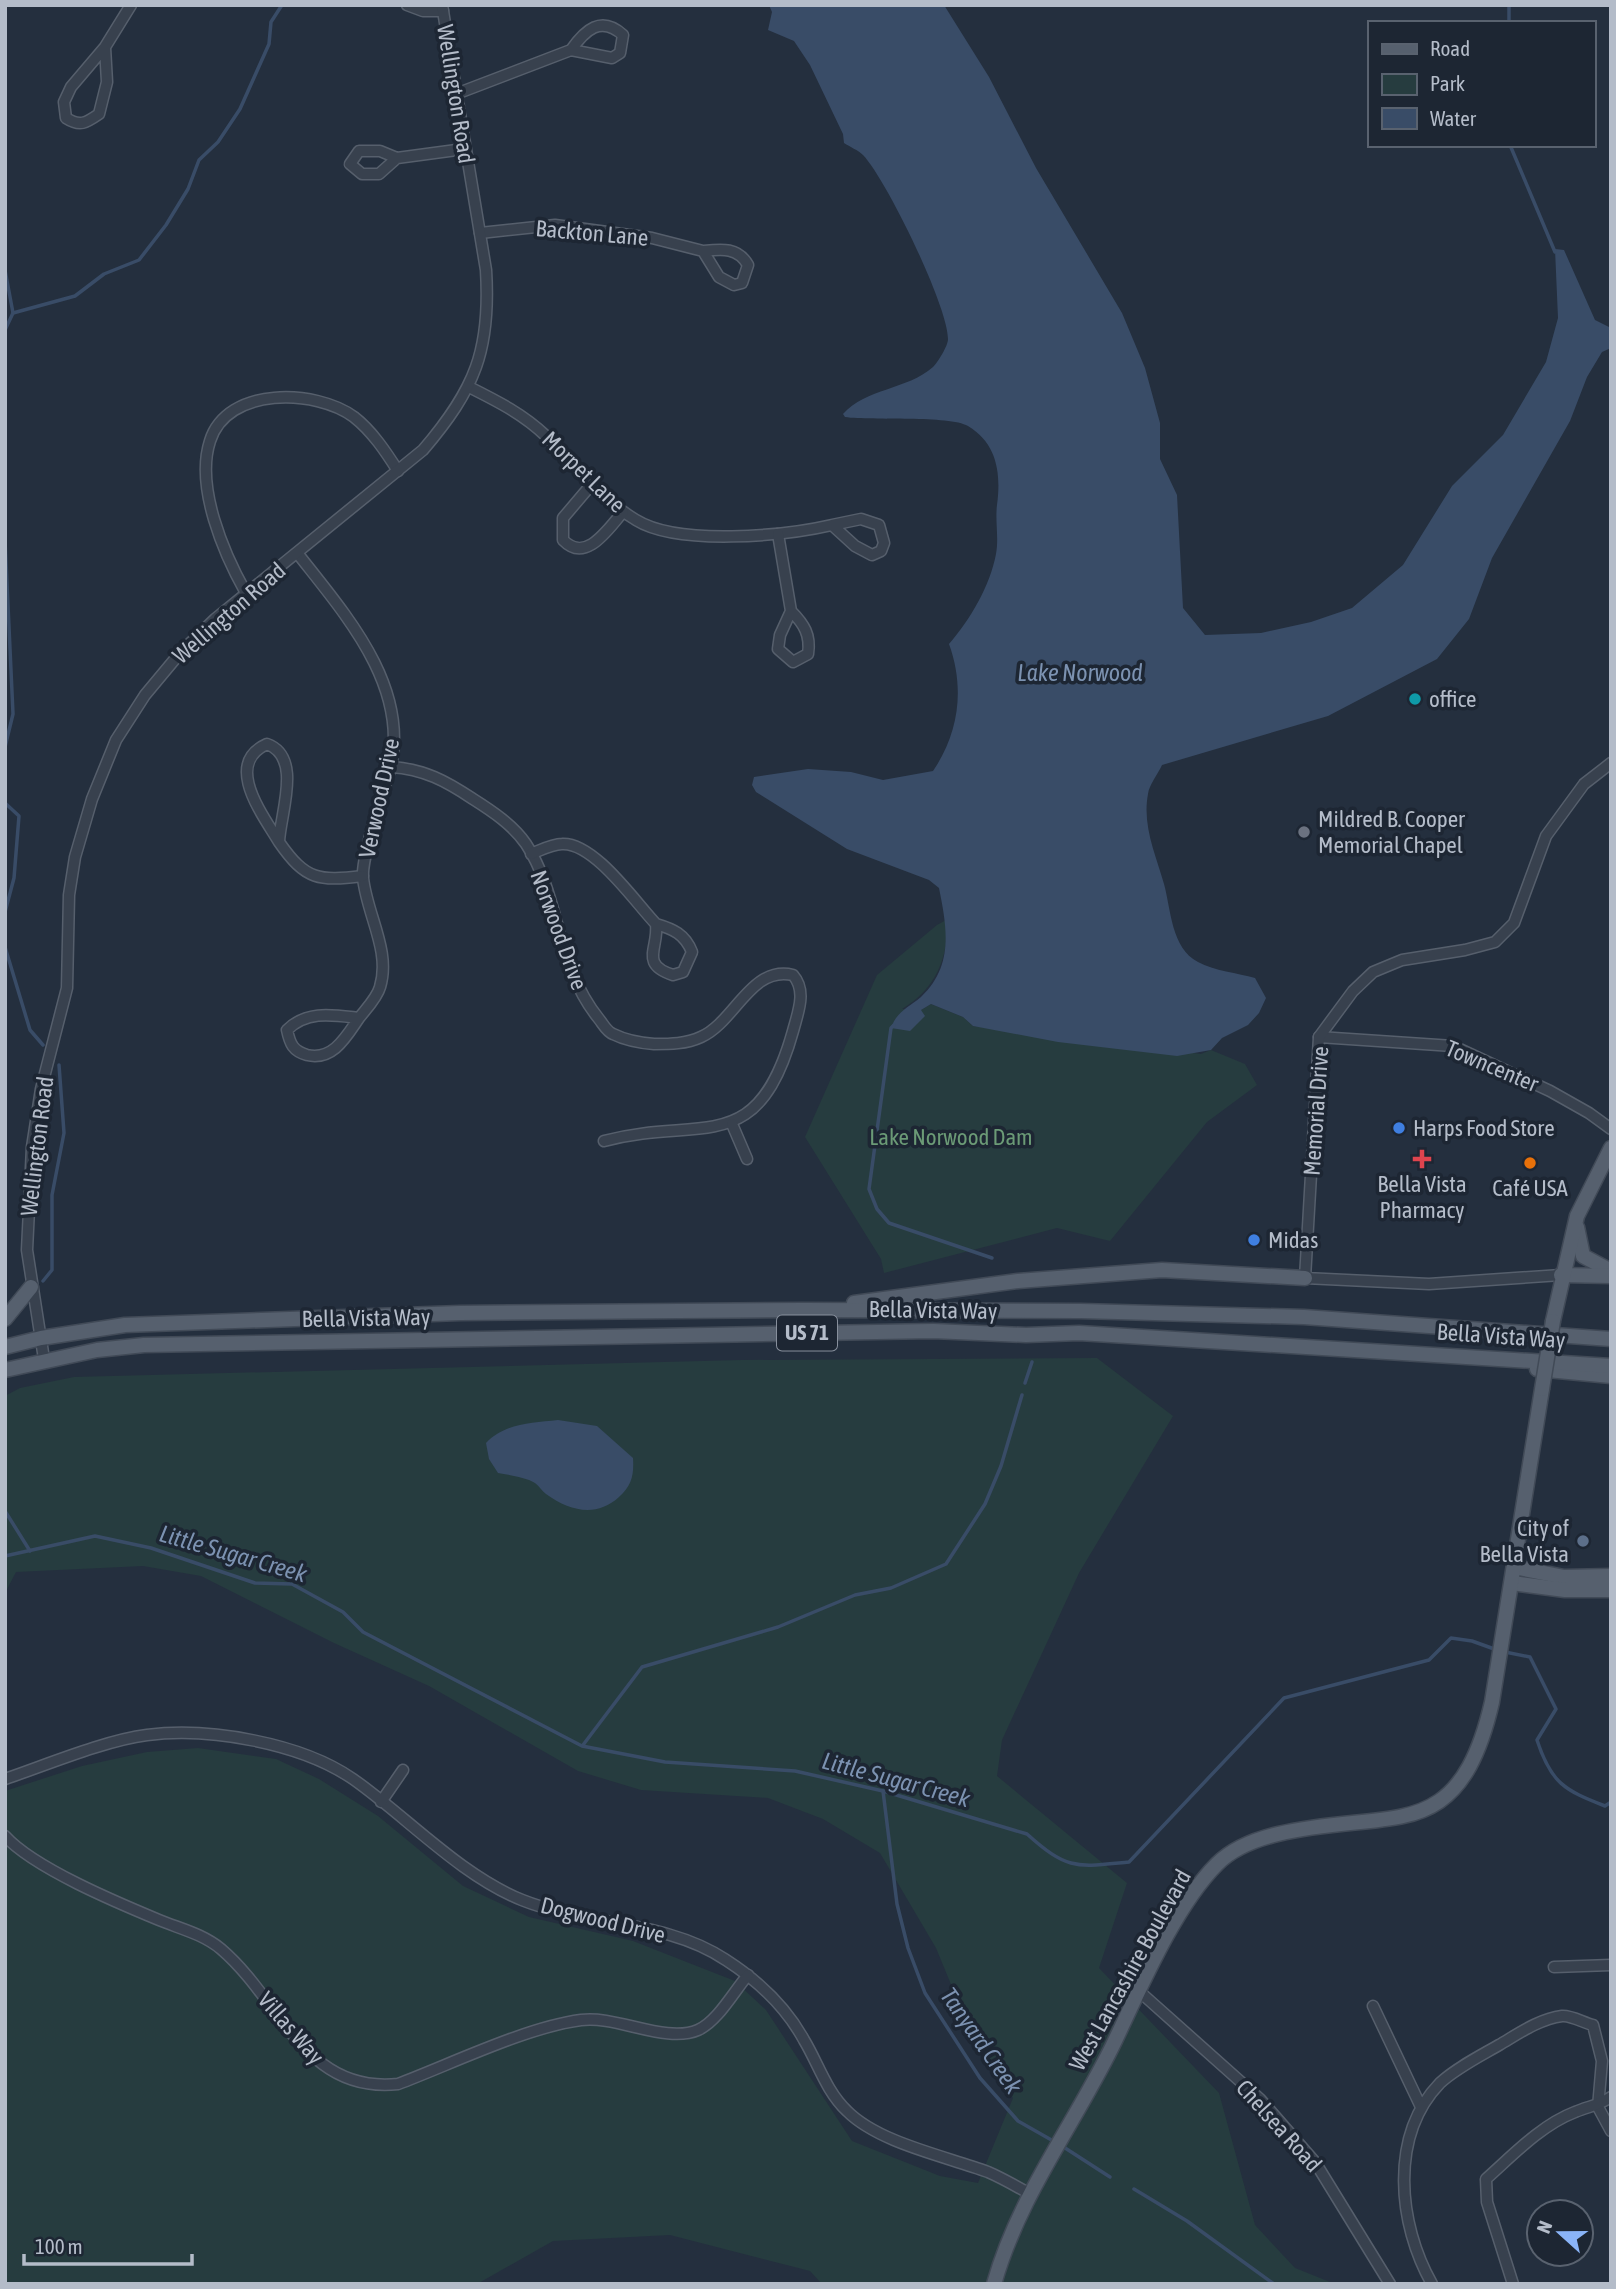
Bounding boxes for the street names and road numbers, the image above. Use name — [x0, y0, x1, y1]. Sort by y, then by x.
street label: Wellington Road — [432, 23, 480, 165]
street label: Backton Lane — [535, 215, 649, 251]
street label: Morpet Lane — [537, 426, 631, 518]
street label: Wellington Road — [168, 557, 290, 669]
street label: Verwood Drive — [354, 736, 404, 860]
street label: Norwood Drive — [525, 867, 593, 993]
street label: Towncenter — [1442, 1035, 1543, 1098]
street label: Memorial Drive — [1299, 1045, 1333, 1177]
street label: Wellington Road — [16, 1075, 58, 1217]
street label: Bella Vista Way — [868, 1296, 998, 1324]
street label: Bella Vista Way — [301, 1304, 431, 1332]
road number: US 71 — [777, 1316, 837, 1350]
street label: Bella Vista Way — [1436, 1319, 1566, 1353]
street label: West Lancashire Boulevard — [1064, 1865, 1196, 2075]
street label: Dogwood Drive — [538, 1892, 668, 1948]
street label: Villas Way — [253, 1987, 329, 2069]
street label: Chelsea Road — [1231, 2075, 1327, 2177]

